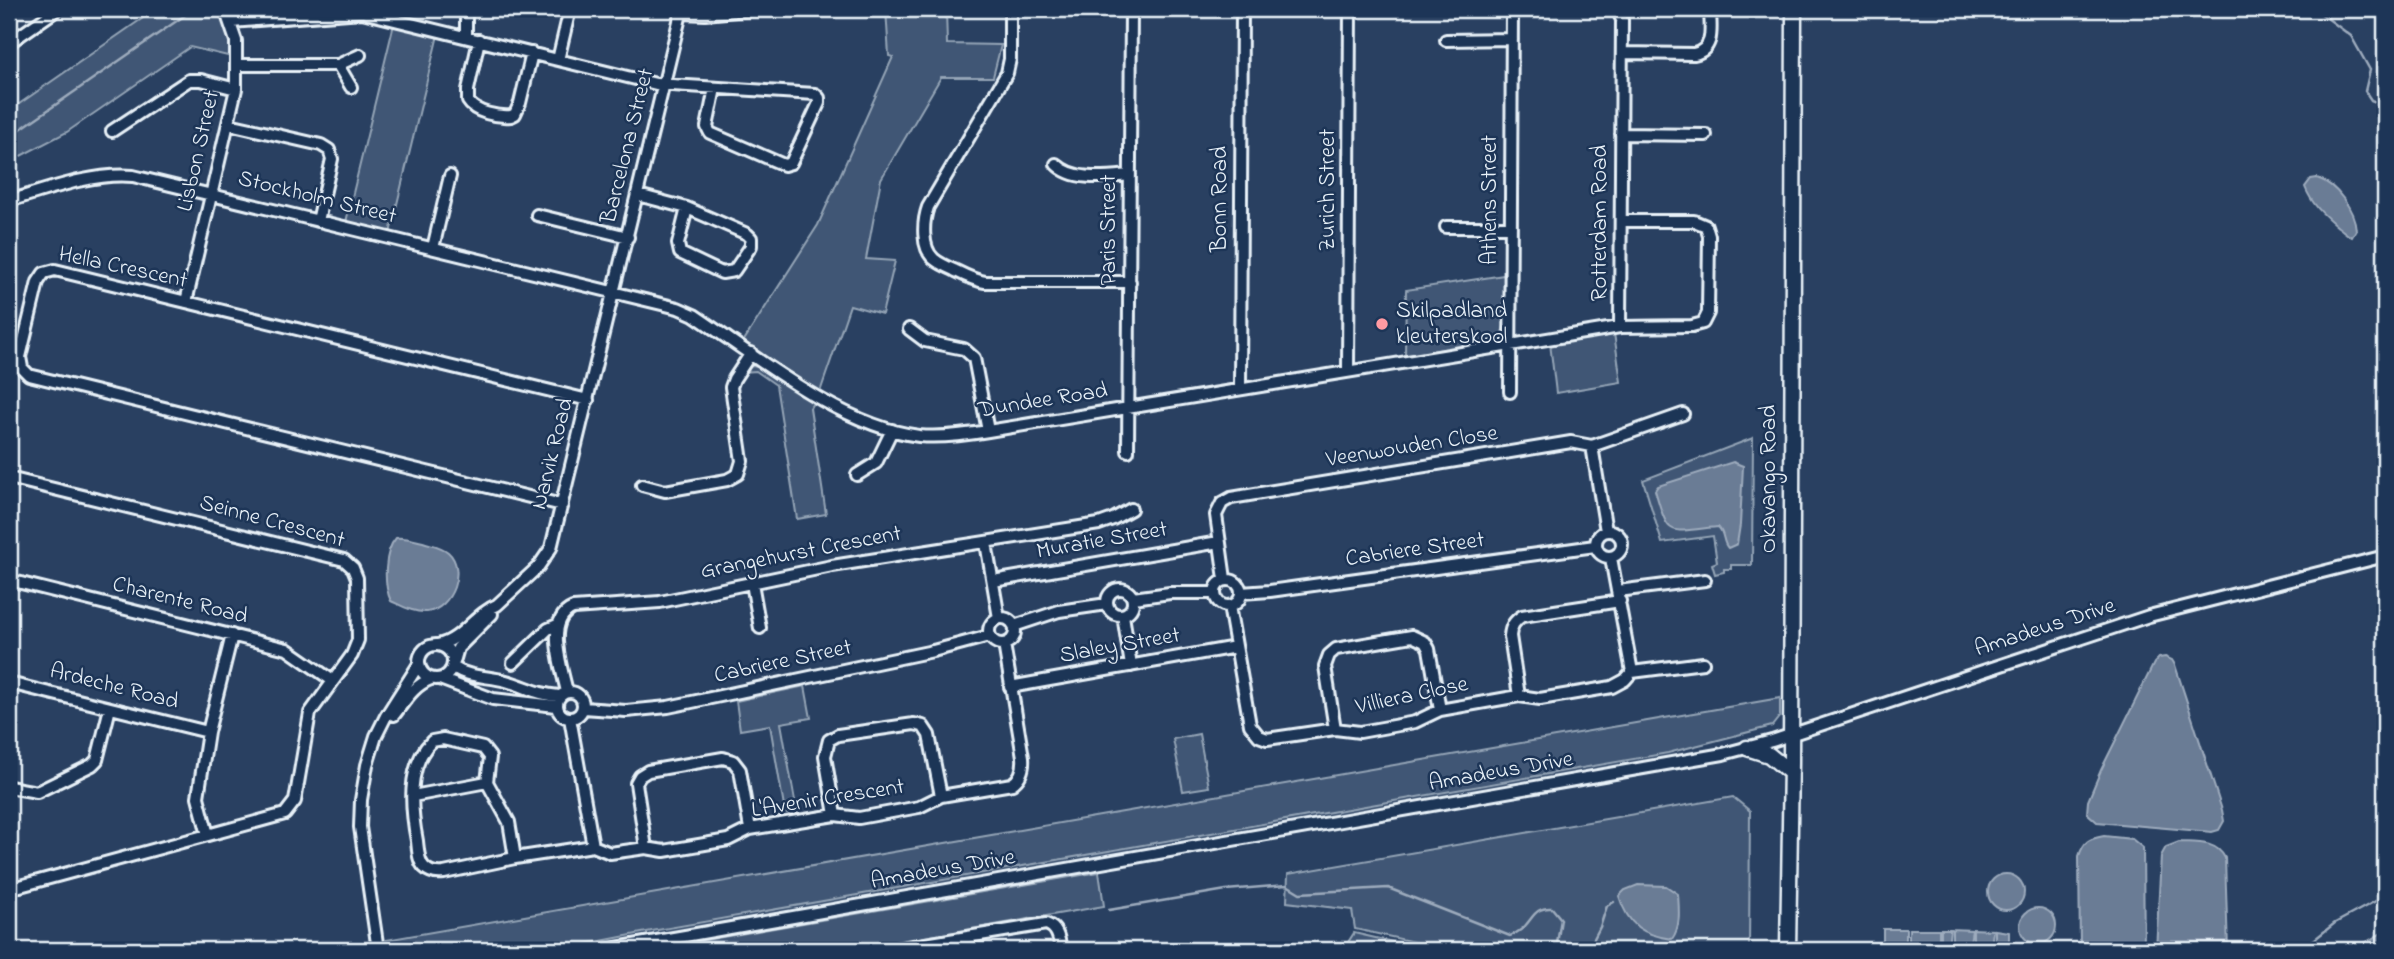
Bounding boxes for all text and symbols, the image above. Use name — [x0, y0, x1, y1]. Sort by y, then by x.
street label: Barcelona Street — [593, 65, 663, 228]
street label: Lisbon Street — [169, 87, 229, 215]
street label: Zurich Street — [1312, 129, 1345, 251]
street label: Athens Street — [1474, 135, 1507, 265]
street label: Rotterdam Road — [1584, 145, 1617, 301]
street label: Bonn Road — [1204, 146, 1237, 253]
street label: Stockholm Street — [234, 162, 400, 234]
street label: Paris Street — [1093, 174, 1126, 286]
street label: Hella Crescent — [56, 238, 191, 298]
place label: Skilpadland kleuterskool — [1396, 295, 1507, 354]
marker: Skilpadland kleuterskool — [1374, 316, 1390, 332]
street label: Dundee Road — [975, 374, 1110, 428]
street label: Narvik Road — [523, 395, 583, 513]
street label: Okavango Road — [1753, 405, 1787, 553]
street label: Veenwouden Close — [1323, 417, 1501, 477]
street label: Seinne Crescent — [196, 487, 349, 557]
street label: Muratie Street — [1034, 513, 1170, 569]
street label: Grangehurst Crescent — [698, 517, 905, 590]
street label: Cabriere Street — [1343, 524, 1487, 576]
street label: Charente Road — [109, 568, 251, 634]
street label: Amadeus Drive — [1970, 589, 2120, 666]
street label: Slaley Street — [1057, 619, 1183, 675]
street label: Cabriere Street — [711, 631, 855, 693]
street label: Ardeche Road — [46, 655, 182, 719]
street label: Villiera Close — [1352, 668, 1472, 724]
street label: Amadeus Drive — [1426, 743, 1577, 801]
street label: L'Avenir Crescent — [749, 771, 907, 827]
street label: Amadeus Drive — [868, 841, 1019, 899]

